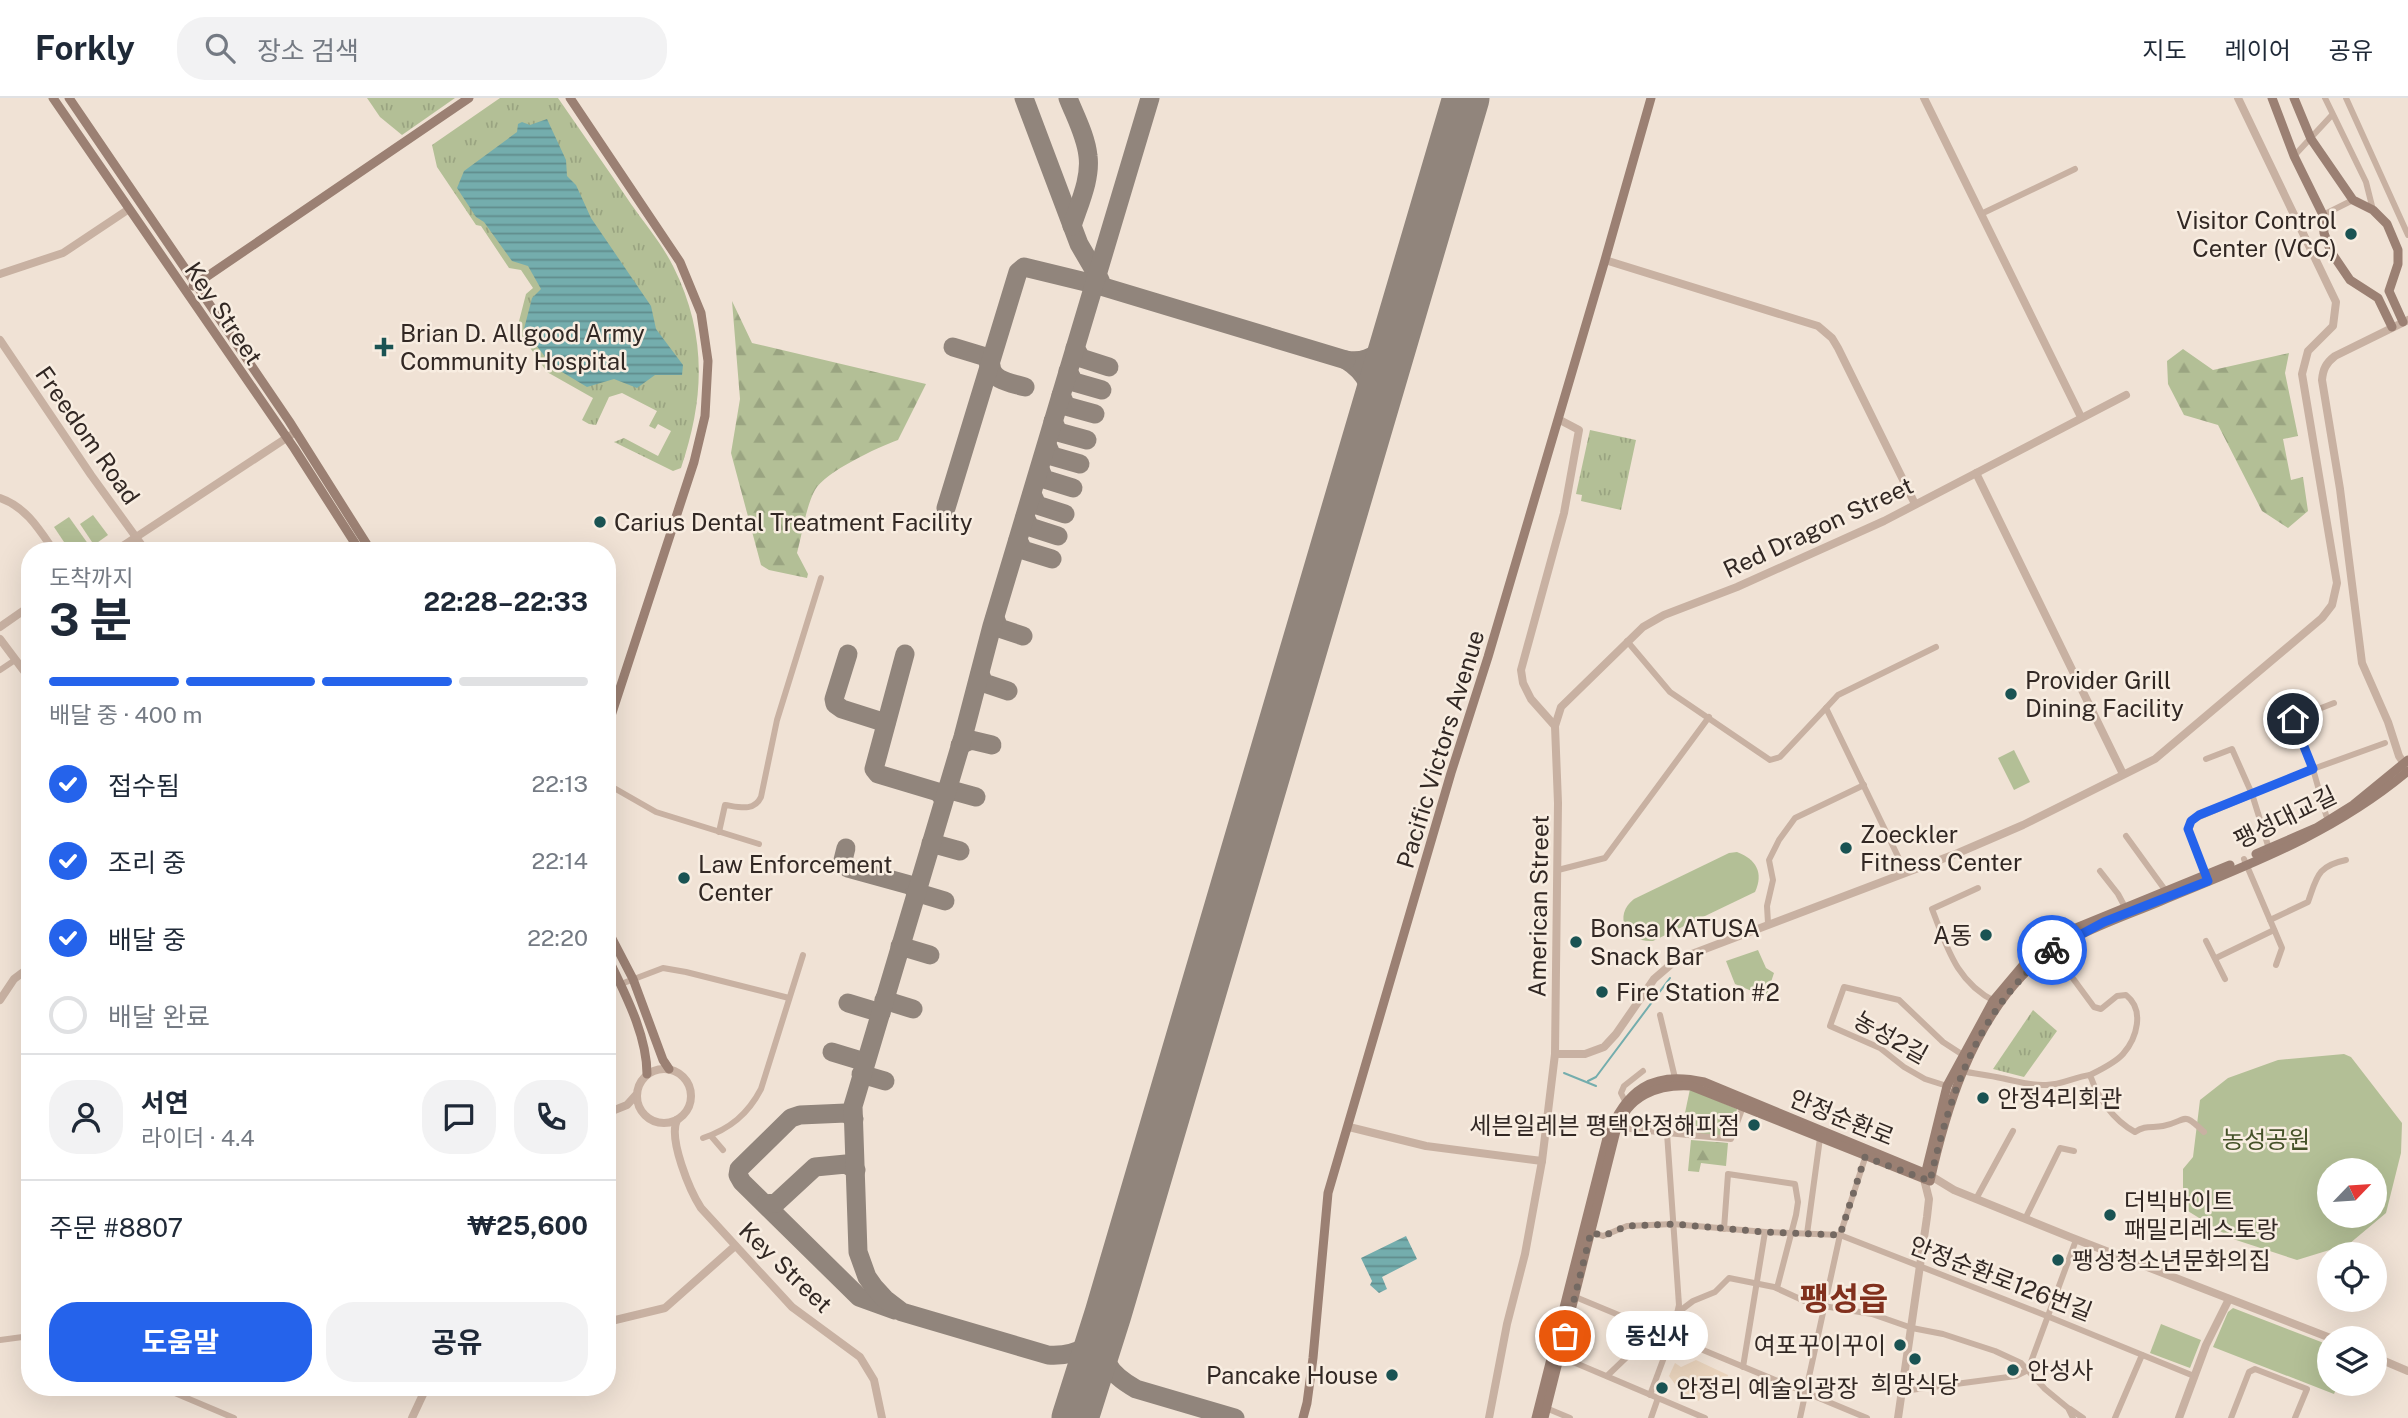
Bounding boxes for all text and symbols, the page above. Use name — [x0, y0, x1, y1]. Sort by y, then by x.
search box — [177, 17, 667, 80]
text: Forkly — [35, 29, 135, 67]
icon: search — [201, 29, 239, 67]
text: 장소 검색 — [257, 35, 359, 66]
text: 지도 — [2142, 36, 2187, 64]
text: 레이어 — [2225, 36, 2291, 64]
text: 공유 — [2329, 36, 2373, 64]
place label: Visitor Control Center (VCC) — [2176, 206, 2337, 262]
marker: Visitor Control Center (VCC) — [2343, 226, 2359, 242]
street label: Key Street — [179, 256, 269, 370]
place label: Brian D. Allgood Army Community Hospital — [400, 319, 645, 375]
marker: Brian D. Allgood Army Community Hospital — [374, 337, 394, 357]
street label: Freedom Road — [30, 361, 146, 509]
street label: Red Dragon Street — [1719, 471, 1917, 583]
place label: Carius Dental Treatment Facility — [614, 508, 973, 536]
marker: Carius Dental Treatment Facility — [592, 514, 608, 530]
text: 도착까지 — [49, 564, 134, 591]
text: 22:28–22:33 — [424, 586, 588, 617]
text: 3 분 — [49, 592, 132, 646]
street label: Pacific Victors Avenue — [1390, 627, 1490, 871]
place label: Provider Grill Dining Facility — [2025, 666, 2184, 722]
marker: Provider Grill Dining Facility — [2003, 686, 2019, 702]
pin — [2263, 689, 2323, 749]
icon: home — [2274, 700, 2312, 738]
text: 배달 중 · 400 m — [49, 701, 202, 728]
icon: check — [49, 765, 87, 803]
text: 접수됨 — [108, 770, 180, 801]
text: 22:13 — [532, 770, 588, 797]
street label: 팽성대교길 — [2229, 780, 2341, 854]
street label: American Street — [1522, 814, 1554, 998]
place label: Zoeckler Fitness Center — [1860, 820, 2022, 876]
marker: Zoeckler Fitness Center — [1838, 840, 1854, 856]
icon: check — [49, 842, 87, 880]
text: 조리 중 — [108, 847, 186, 878]
text: 22:14 — [532, 847, 588, 874]
place label: Law Enforcement Center — [698, 850, 893, 906]
marker: Law Enforcement Center — [676, 870, 692, 886]
place label: Bonsa KATUSA Snack Bar — [1590, 914, 1760, 970]
courier — [2017, 915, 2087, 985]
icon: check — [49, 919, 87, 957]
place label: A동 — [1933, 921, 1972, 949]
text: 배달 중 — [108, 924, 186, 955]
text: 22:20 — [527, 924, 588, 951]
marker: A동 — [1978, 927, 1994, 943]
icon: bike — [2033, 931, 2071, 969]
marker: Bonsa KATUSA Snack Bar — [1568, 934, 1584, 950]
place label: Fire Station #2 — [1616, 978, 1780, 1006]
marker: Fire Station #2 — [1594, 984, 1610, 1000]
text: 배달 완료 — [108, 1001, 210, 1032]
street label: 농성2길 — [1849, 1005, 1933, 1069]
button: person — [49, 1080, 123, 1154]
button: chat — [422, 1080, 496, 1154]
button: phone — [514, 1080, 588, 1154]
street label: 안정순환로 — [1786, 1083, 1898, 1151]
place label: 안정4리회관 — [1997, 1084, 2122, 1112]
text: 서연 — [141, 1087, 189, 1118]
marker: 안정4리회관 — [1975, 1090, 1991, 1106]
place label: 세븐일레븐 평택안정해피점 — [1469, 1111, 1740, 1139]
marker: 세븐일레븐 평택안정해피점 — [1746, 1117, 1762, 1133]
text: 라이더 · 4.4 — [141, 1124, 255, 1151]
park label: 농성공원 — [2222, 1125, 2310, 1153]
north arrow — [2317, 1158, 2387, 1228]
map controls — [2317, 1158, 2387, 1396]
place label: 더빅바이트 패밀리레스토랑 — [2124, 1187, 2279, 1243]
marker: 더빅바이트 패밀리레스토랑 — [2102, 1207, 2118, 1223]
text: ₩25,600 — [467, 1210, 588, 1241]
text: 주문 #8807 — [49, 1212, 183, 1243]
street label: Key Street — [734, 1216, 838, 1318]
street label: 안정순환로126번길 — [1906, 1230, 2096, 1326]
button: locate — [2317, 1242, 2387, 1312]
place label: 팽성청소년문화의집 — [2072, 1246, 2271, 1274]
marker: 팽성청소년문화의집 — [2050, 1252, 2066, 1268]
district label: 팽성읍 — [1800, 1280, 1888, 1317]
button: 도움말 — [49, 1302, 312, 1382]
button: 공유 — [326, 1302, 588, 1382]
pin — [1535, 1306, 1595, 1366]
callout: 동신사 — [1607, 1312, 1708, 1360]
icon: bag — [1546, 1317, 1584, 1355]
text: 동신사 — [1625, 1322, 1689, 1349]
button: layers — [2317, 1326, 2387, 1396]
place label: 여포꾸이꾸이 — [1754, 1331, 1886, 1359]
marker: 여포꾸이꾸이 — [1892, 1337, 1908, 1353]
marker: 희망식당 — [1907, 1351, 1923, 1367]
place label: 안성사 — [2027, 1356, 2093, 1384]
place label: Pancake House — [1206, 1361, 1378, 1389]
marker: 안성사 — [2005, 1362, 2021, 1378]
marker: Pancake House — [1384, 1367, 1400, 1383]
place label: 희망식당 — [1871, 1370, 1959, 1398]
place label: 안정리 예술인광장 — [1676, 1374, 1858, 1402]
marker: 안정리 예술인광장 — [1654, 1380, 1670, 1396]

